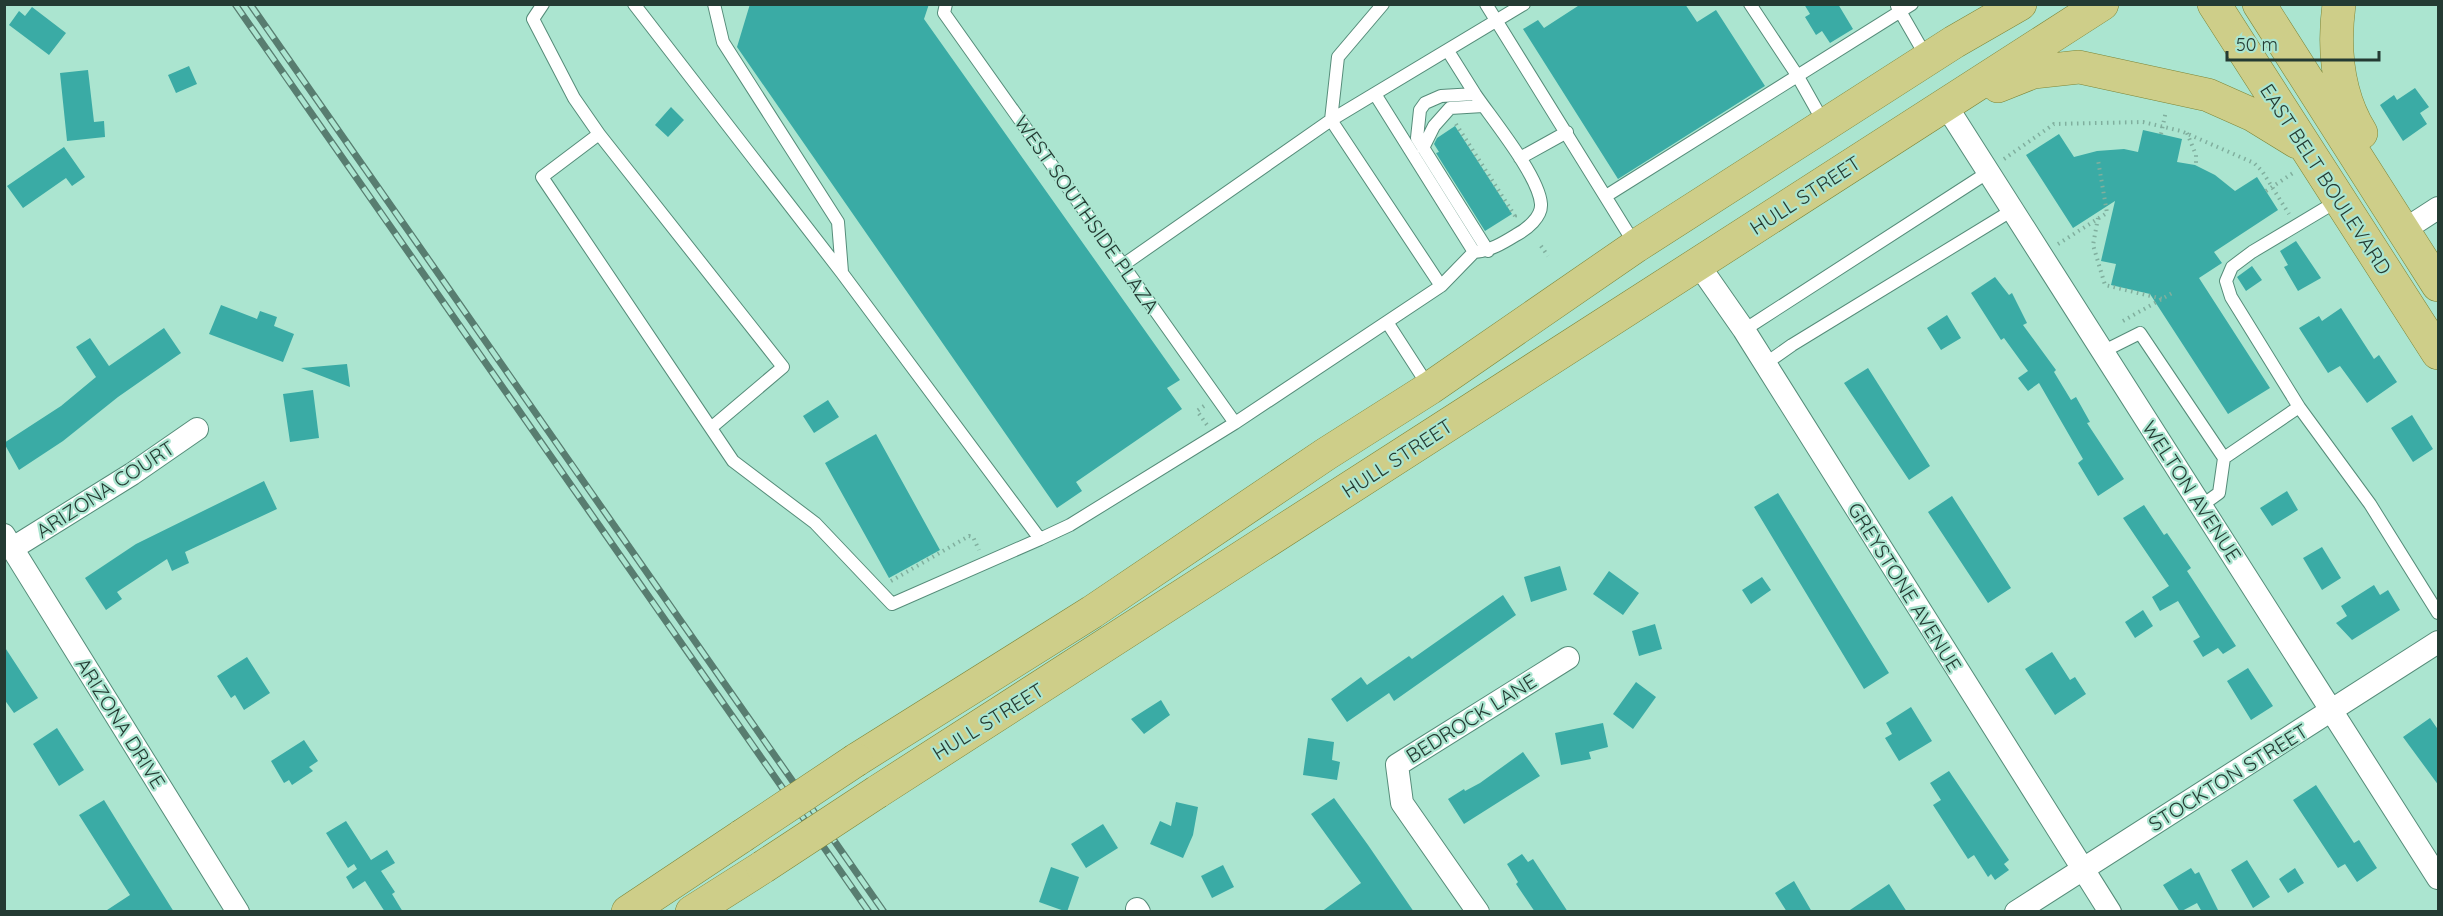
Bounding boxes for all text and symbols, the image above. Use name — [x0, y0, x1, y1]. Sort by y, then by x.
scale bar — [2227, 24, 2378, 62]
text: 50 m — [2236, 33, 2278, 56]
street label: EAST BELT BOULEVARD — [2255, 79, 2397, 279]
street label: WEST SOUTHSIDE PLAZA — [1009, 110, 1165, 318]
street label: HULL STREET — [1745, 150, 1865, 240]
street label: HULL STREET — [1337, 413, 1457, 503]
street label: WELTON AVENUE — [2137, 416, 2247, 566]
street label: ARIZONA COURT — [31, 435, 179, 543]
street label: GREYSTONE AVENUE — [1843, 498, 1967, 676]
street label: ARIZONA DRIVE — [71, 653, 171, 793]
street label: BEDROCK LANE — [1401, 668, 1541, 768]
street label: HULL STREET — [928, 677, 1048, 765]
street label: STOCKTON STREET — [2144, 718, 2312, 836]

